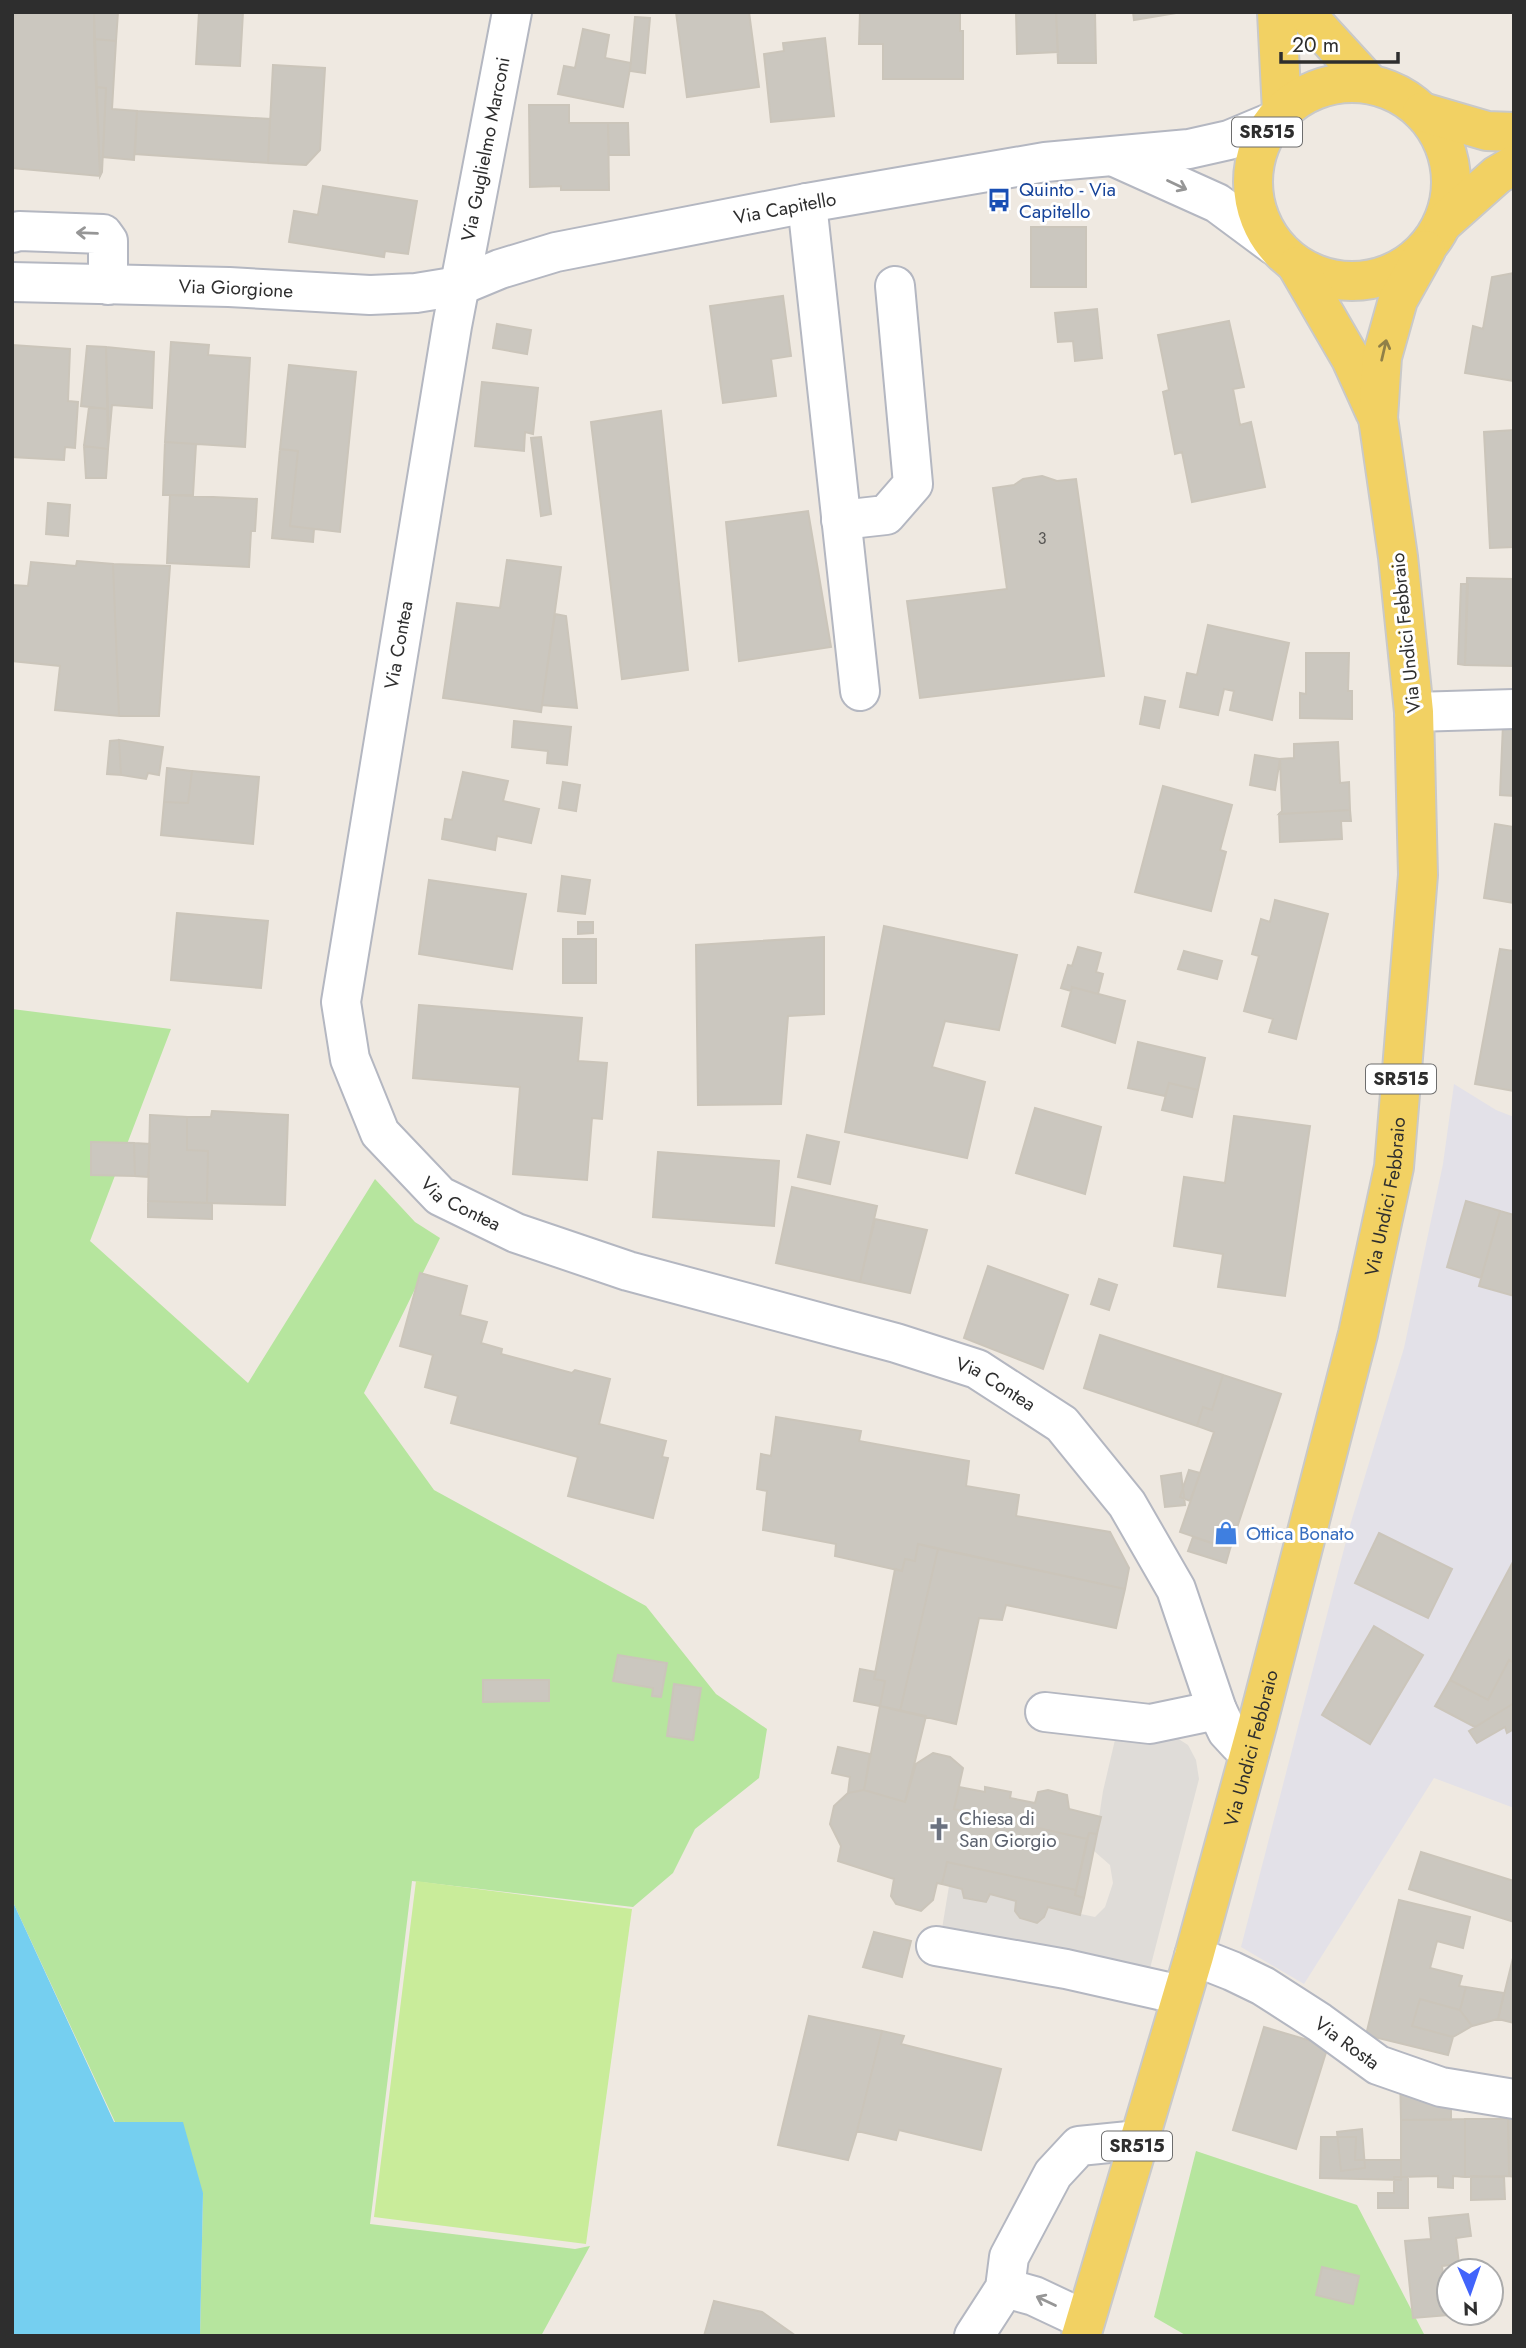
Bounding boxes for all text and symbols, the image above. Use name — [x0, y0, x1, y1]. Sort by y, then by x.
scale bar — [1281, 21, 1398, 65]
text: 20 m — [1292, 30, 1339, 60]
street label: Via Guglielmo Marconi — [454, 55, 517, 244]
road number: SR515 — [1232, 118, 1302, 146]
place label: Quinto - Via Capitello — [1019, 176, 1116, 225]
one-way arrow — [1167, 179, 1188, 192]
street label: Via Capitello — [731, 185, 838, 231]
bus stop icon: Quinto - Via Capitello — [985, 186, 1013, 214]
one-way arrow — [76, 227, 99, 240]
street label: Via Giorgione — [178, 273, 294, 305]
one-way arrow — [1378, 339, 1391, 362]
house number: 3 — [1038, 527, 1047, 550]
street label: Via Undici Febbraio — [1384, 551, 1427, 714]
street label: Via Contea — [377, 599, 420, 691]
road number: SR515 — [1366, 1064, 1436, 1094]
street label: Via Undici Febbraio — [1358, 1116, 1412, 1279]
street label: Via Contea — [414, 1170, 505, 1238]
street label: Via Contea — [952, 1350, 1041, 1418]
shop icon: Ottica Bonato — [1212, 1519, 1240, 1547]
place label: Ottica Bonato — [1246, 1520, 1354, 1547]
street label: Via Undici Febbraio — [1217, 1667, 1285, 1830]
place label: Chiesa di San Giorgio — [959, 1805, 1057, 1854]
church icon: Chiesa di San Giorgio — [925, 1815, 953, 1843]
street label: Via Rosta — [1309, 2010, 1385, 2076]
road number: SR515 — [1102, 2132, 1172, 2160]
north arrow — [1435, 2257, 1505, 2327]
one-way arrow — [1036, 2294, 1057, 2307]
text: N — [1463, 2295, 1479, 2322]

